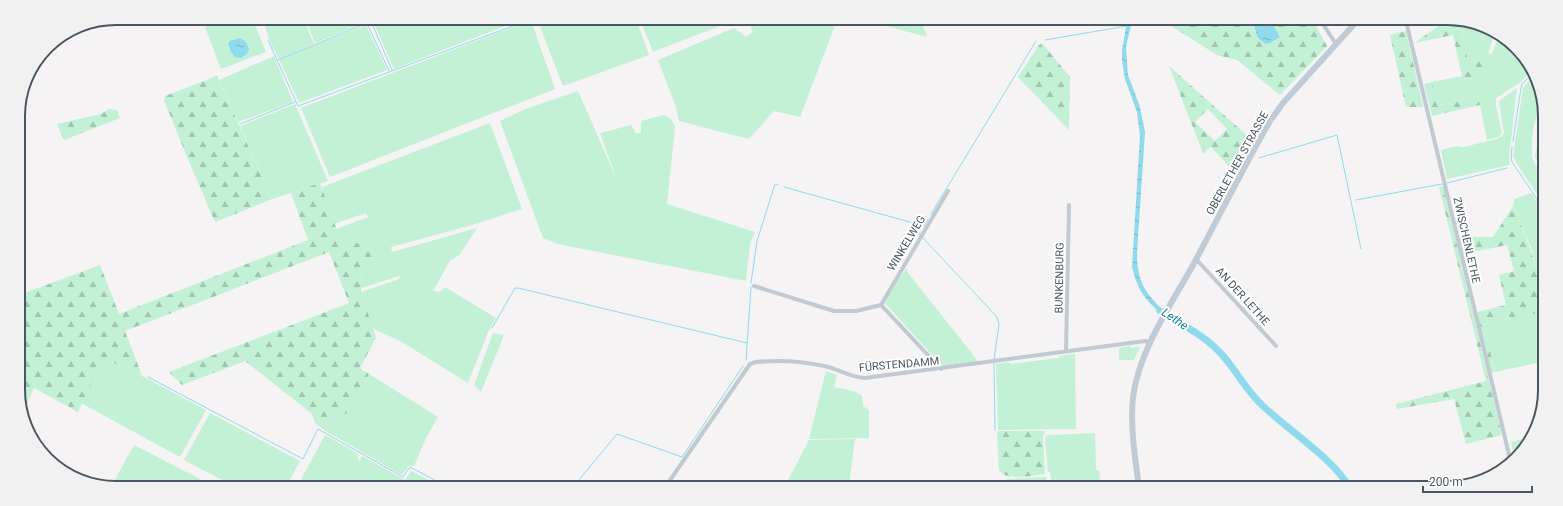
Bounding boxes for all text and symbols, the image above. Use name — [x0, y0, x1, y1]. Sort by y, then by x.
street label: OBERLETHER STRASSE — [1204, 109, 1271, 217]
street label: ZWISCHENLETHE — [1450, 196, 1483, 284]
street label: WINKELWEG — [885, 213, 928, 273]
street label: BUNKENBURG — [1052, 242, 1067, 314]
street label: AN DER LETHE — [1213, 265, 1272, 328]
water label: Lethe — [1159, 305, 1191, 333]
street label: FÜRSTENDAMM — [858, 355, 940, 374]
scale bar — [1423, 468, 1532, 494]
text: 200 m — [1429, 475, 1463, 489]

